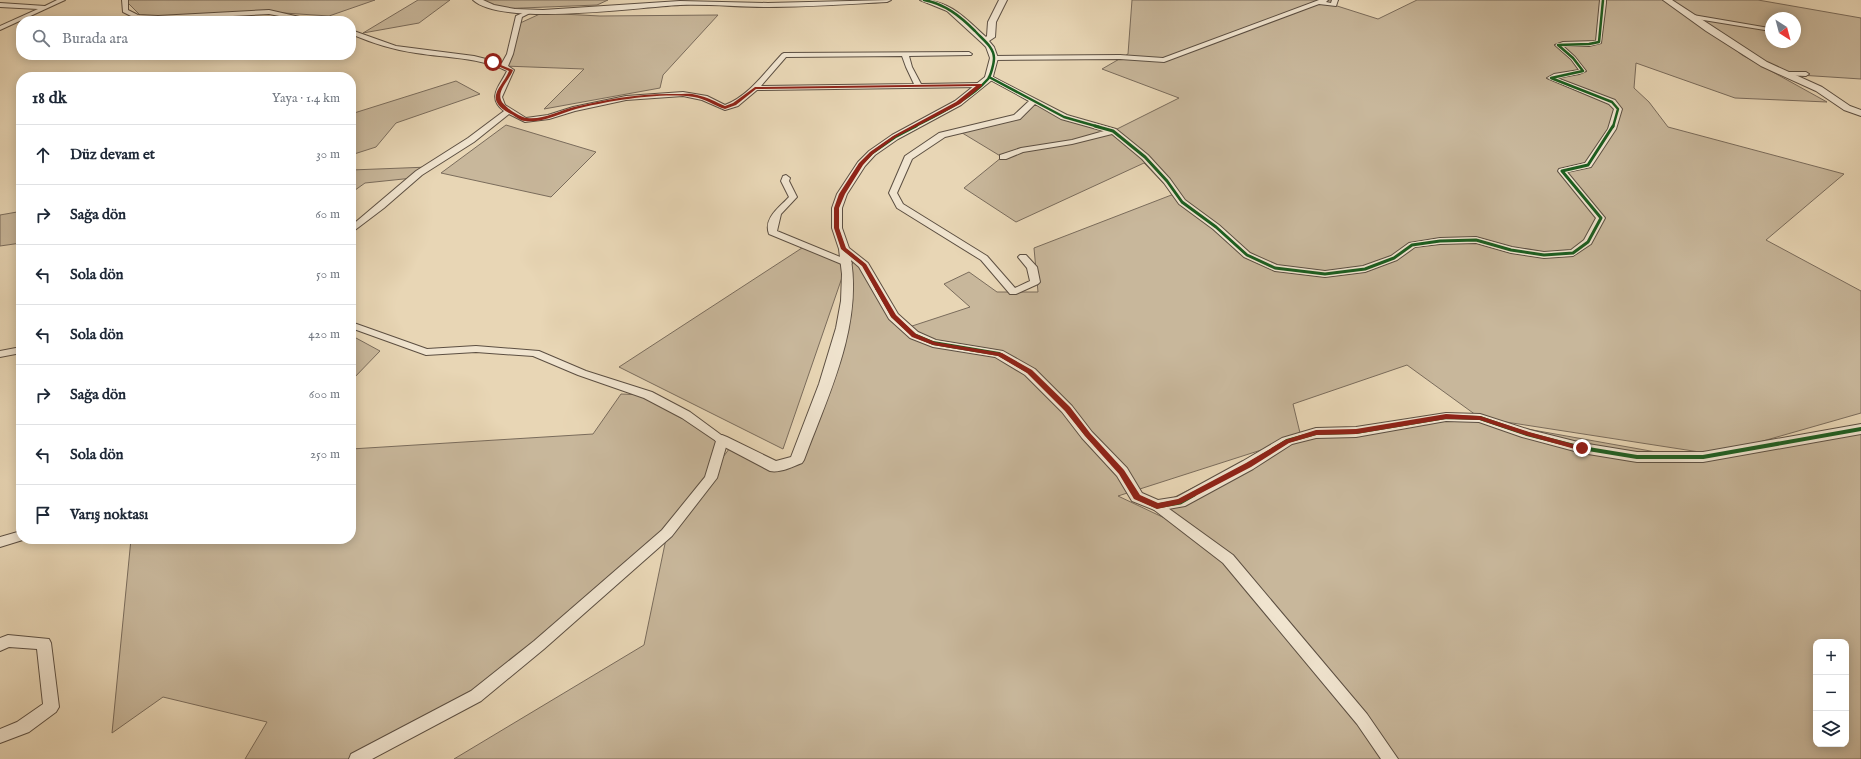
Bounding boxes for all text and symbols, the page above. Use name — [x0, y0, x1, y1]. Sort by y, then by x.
north arrow — [1765, 12, 1801, 48]
search box — [16, 16, 356, 60]
icon: search — [30, 27, 52, 49]
text: Burada ara — [62, 29, 128, 48]
route start — [484, 53, 502, 71]
text: 18 dk — [32, 88, 67, 109]
text: Yaya · 1.4 km — [272, 90, 340, 107]
icon: ahead — [32, 144, 54, 166]
text: Düz devam et — [70, 145, 155, 164]
text: 30 m — [316, 146, 340, 163]
icon: right — [32, 204, 54, 226]
text: Sağa dön — [70, 205, 126, 224]
text: 60 m — [315, 206, 340, 223]
icon: left — [32, 264, 54, 286]
text: Sola dön — [70, 265, 124, 284]
text: 50 m — [316, 266, 340, 283]
icon: left — [32, 324, 54, 346]
text: Sola dön — [70, 325, 124, 344]
text: 420 m — [308, 326, 340, 343]
icon: right — [32, 384, 54, 406]
text: Sağa dön — [70, 385, 126, 404]
text: 600 m — [309, 386, 340, 403]
route end — [1573, 439, 1591, 457]
icon: left — [32, 444, 54, 466]
text: Sola dön — [70, 445, 124, 464]
text: 250 m — [310, 446, 340, 463]
icon: arrive — [32, 504, 54, 526]
text: Varış noktası — [70, 505, 148, 524]
map controls — [1813, 639, 1849, 747]
button: + — [1813, 639, 1849, 675]
button: − — [1813, 675, 1849, 711]
button: layers — [1813, 711, 1849, 747]

